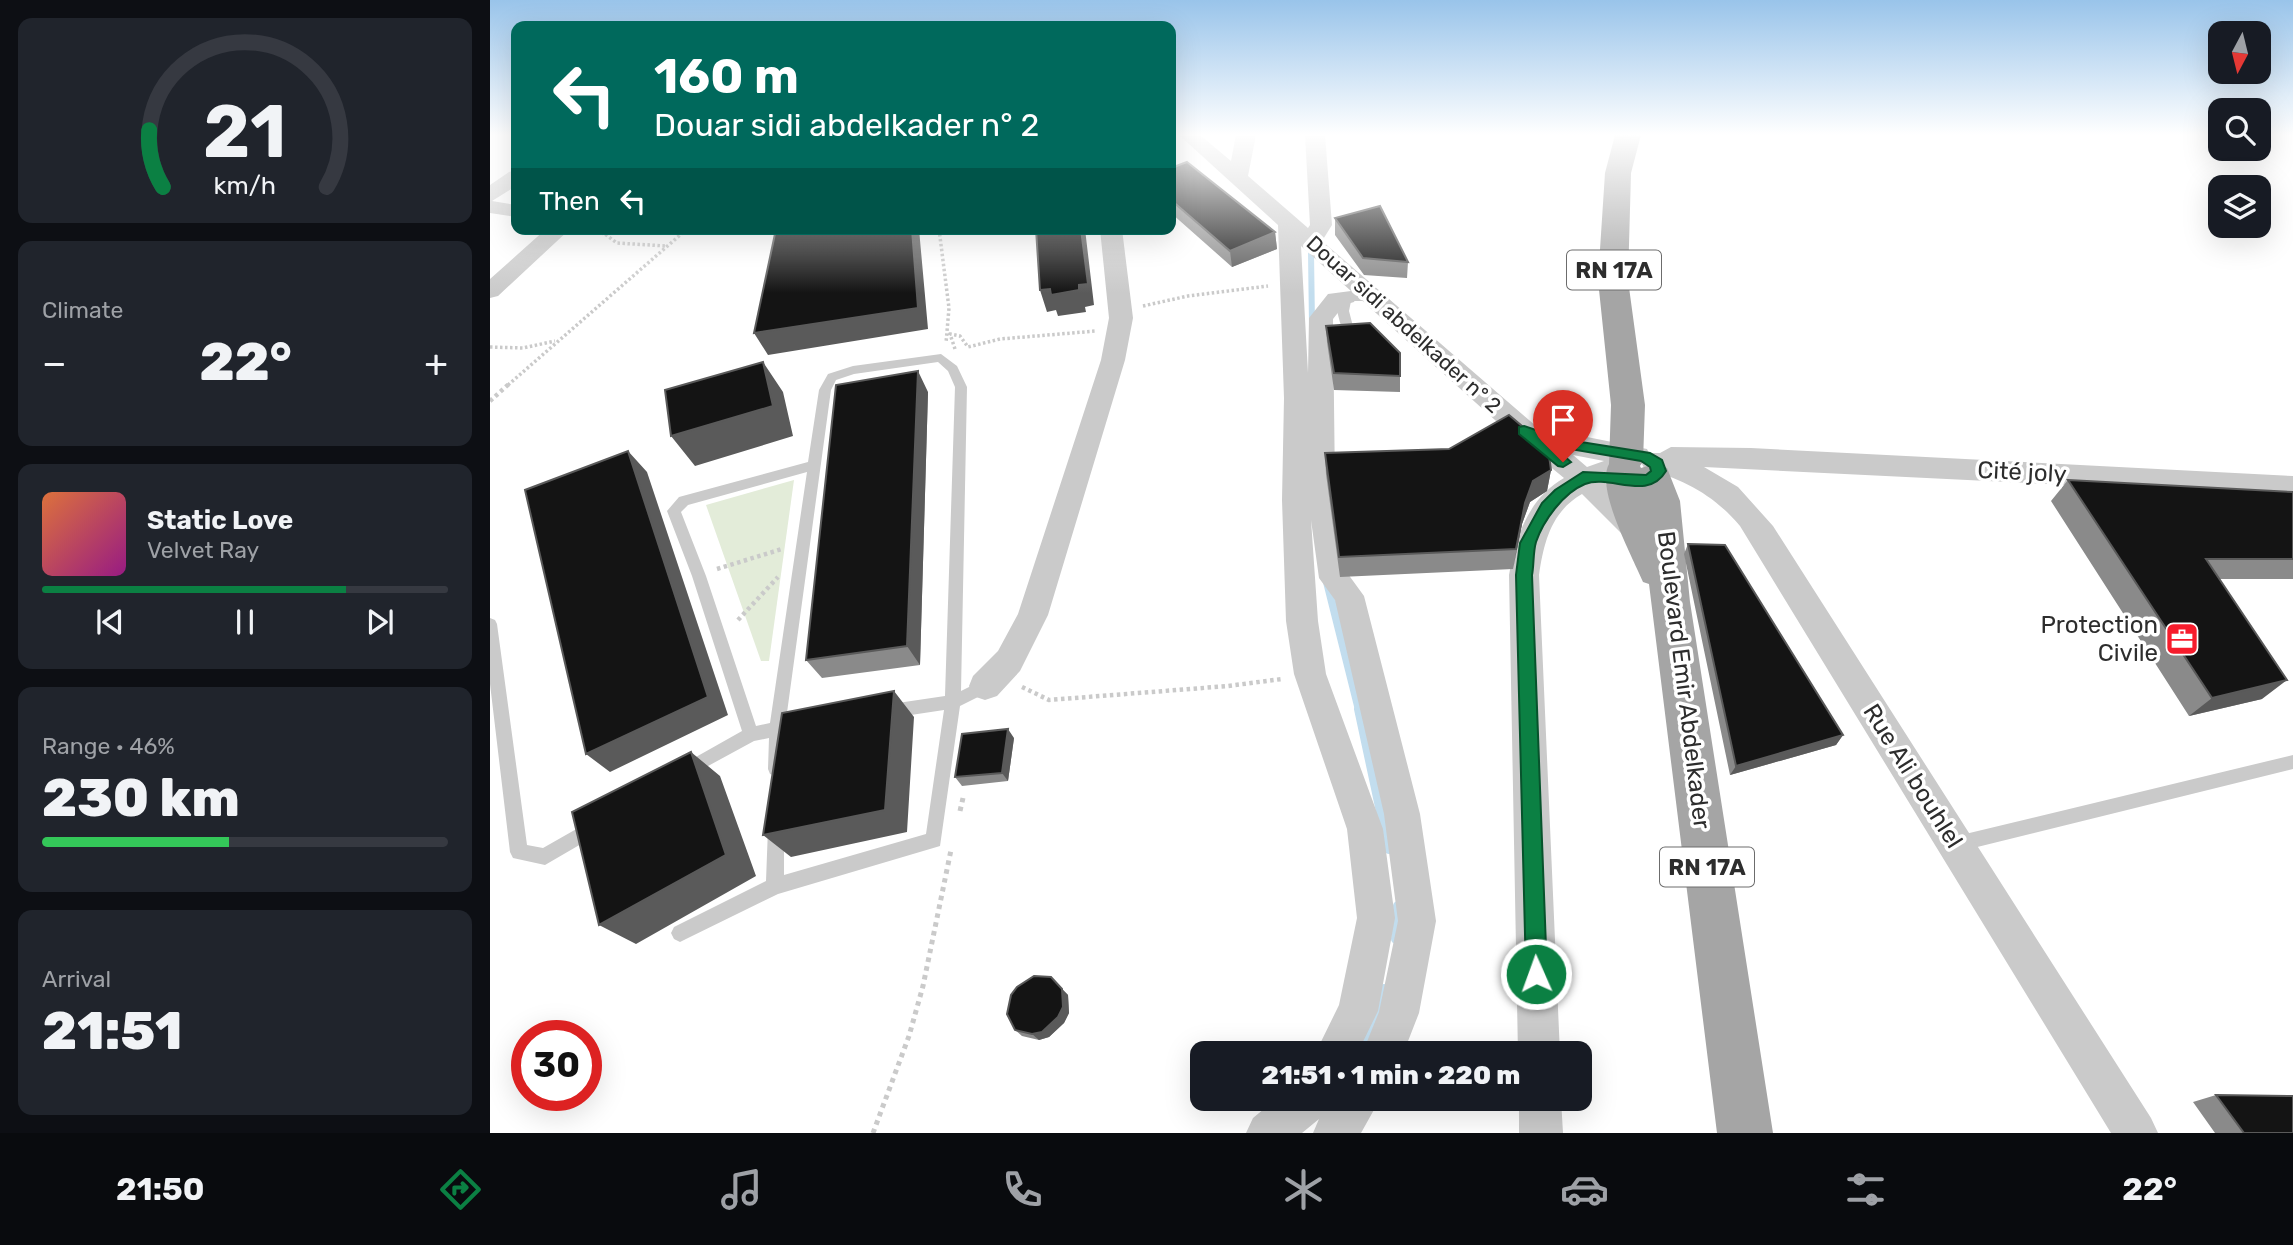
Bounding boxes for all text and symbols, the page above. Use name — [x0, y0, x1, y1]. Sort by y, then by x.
north arrow — [2208, 21, 2272, 84]
map controls — [2208, 21, 2271, 238]
text: 160 m — [654, 47, 799, 105]
icon: left — [539, 49, 630, 140]
text: 21 — [203, 89, 287, 175]
button: search — [2208, 98, 2271, 161]
text: Douar sidi abdelkader n° 2 — [654, 106, 1039, 144]
text: km/h — [214, 170, 276, 199]
button: layers — [2208, 175, 2271, 238]
icon: left — [614, 182, 652, 220]
text: Then — [539, 186, 600, 217]
street label: Douar sidi abdelkader n° 2 — [1302, 230, 1506, 418]
road number: RN 17A — [1567, 250, 1661, 290]
text: Climate — [42, 296, 123, 324]
text: 22° — [199, 331, 292, 393]
text: − — [42, 340, 67, 386]
text: + — [424, 340, 448, 386]
pin — [1533, 390, 1593, 462]
icon: arrive — [1544, 401, 1582, 439]
street label: Cité joly — [1977, 456, 2067, 488]
text: Static Love — [147, 505, 293, 536]
street label: Boulevard Emir Abdelkader — [1652, 529, 1716, 831]
text: Velvet Ray — [147, 536, 259, 564]
icon: previous — [91, 603, 129, 641]
icon: pause — [226, 603, 264, 641]
icon: next — [361, 603, 399, 641]
place label: Protection Civile — [2040, 611, 2158, 667]
office icon: Protection Civile — [2163, 620, 2201, 658]
street label: Rue Ali bouhlel — [1857, 699, 1969, 853]
text: Range · 46% — [42, 732, 175, 760]
text: 230 km — [42, 767, 240, 829]
road number: RN 17A — [1660, 848, 1754, 887]
position arrow — [1499, 937, 1573, 1011]
text: Arrival — [42, 965, 111, 993]
text: 21:51 — [42, 1000, 183, 1062]
speed limit sign: 30 — [511, 1020, 602, 1111]
text: 21:51 · 1 min · 220 m — [1262, 1060, 1520, 1091]
icon: directions — [436, 1165, 485, 1214]
icon: music — [717, 1165, 766, 1214]
icon: phone — [998, 1165, 1047, 1214]
icon: climate — [1279, 1165, 1328, 1214]
icon: car — [1560, 1165, 1609, 1214]
icon: filters — [1841, 1165, 1890, 1214]
text: 21:50 — [116, 1170, 204, 1208]
text: 22° — [2122, 1170, 2177, 1208]

